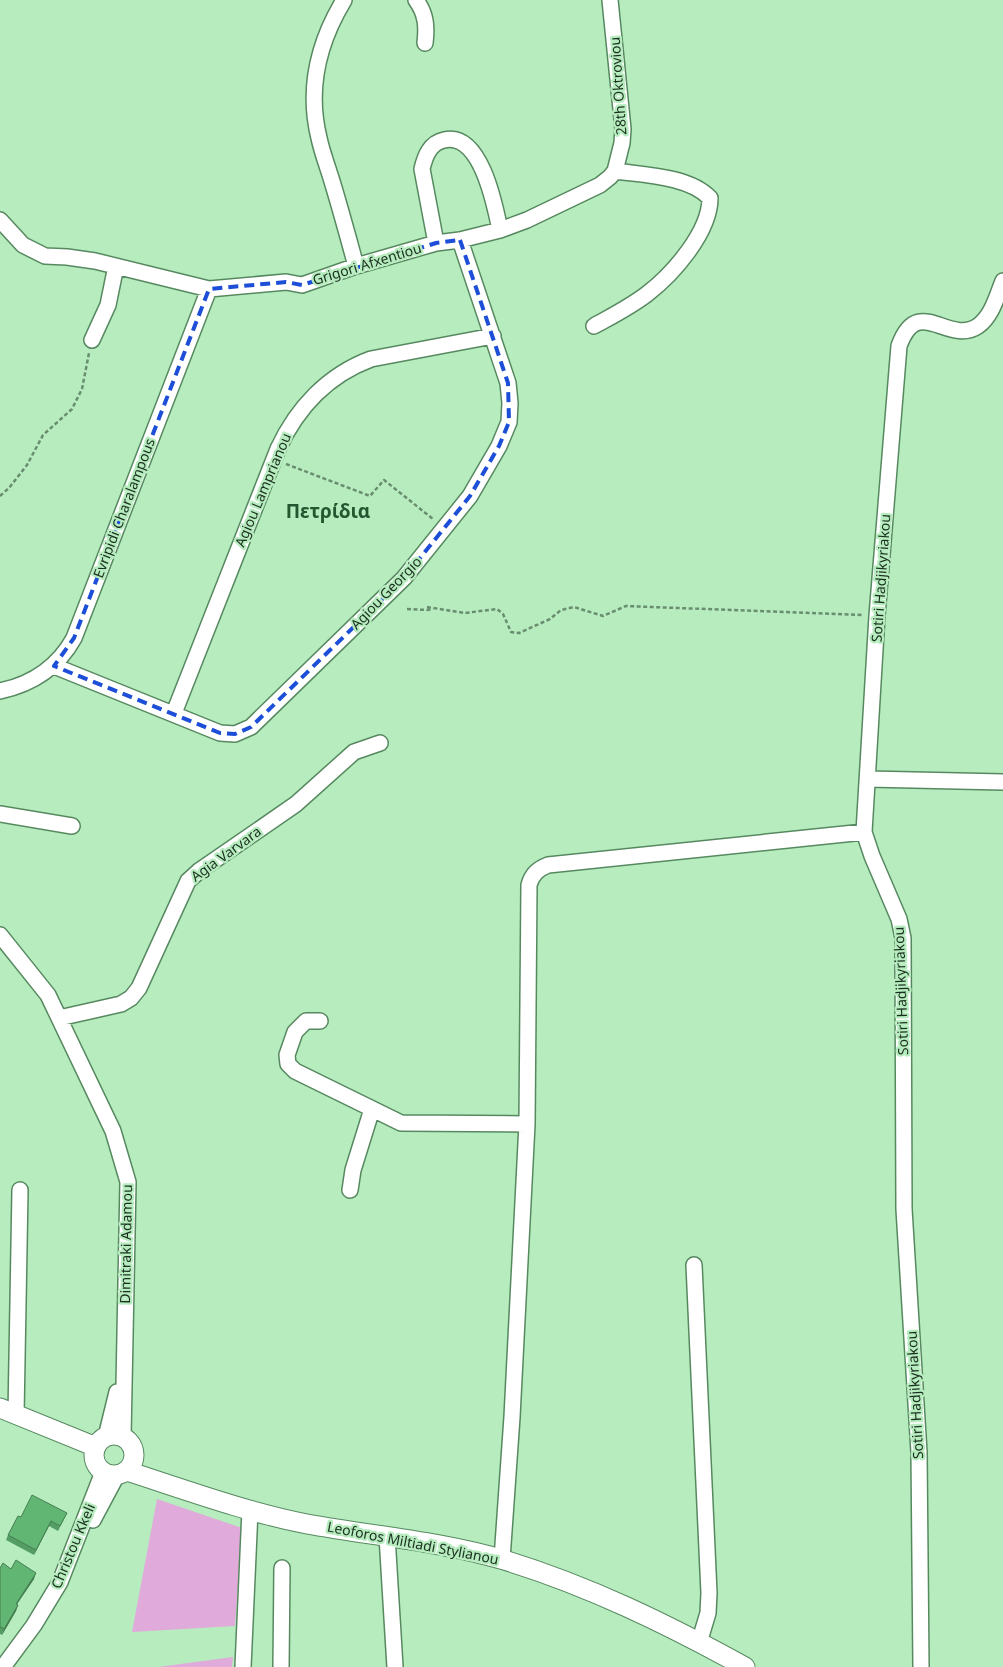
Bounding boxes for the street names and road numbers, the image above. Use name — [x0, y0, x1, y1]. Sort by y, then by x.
street label: 28th Oktroviou — [605, 36, 630, 136]
street label: Grigori Afxentiou — [310, 238, 424, 289]
street label: Agiou Lamprianou — [230, 430, 295, 550]
street label: Evripidi Charalampous — [88, 435, 159, 580]
street label: Sotiri Hadjikyriakou — [867, 513, 894, 643]
street label: Agiou Georgio — [346, 552, 425, 633]
street label: Agia Varvara — [187, 822, 265, 886]
street label: Sotiri Hadjikyriakou — [889, 927, 912, 1056]
street label: Dimitraki Adamou — [115, 1184, 136, 1304]
street label: Sotiri Hadjikyriakou — [902, 1330, 927, 1460]
street label: Christou Kkeli — [46, 1500, 99, 1591]
street label: Leoforos Miltiadi Stylianou — [326, 1517, 500, 1568]

